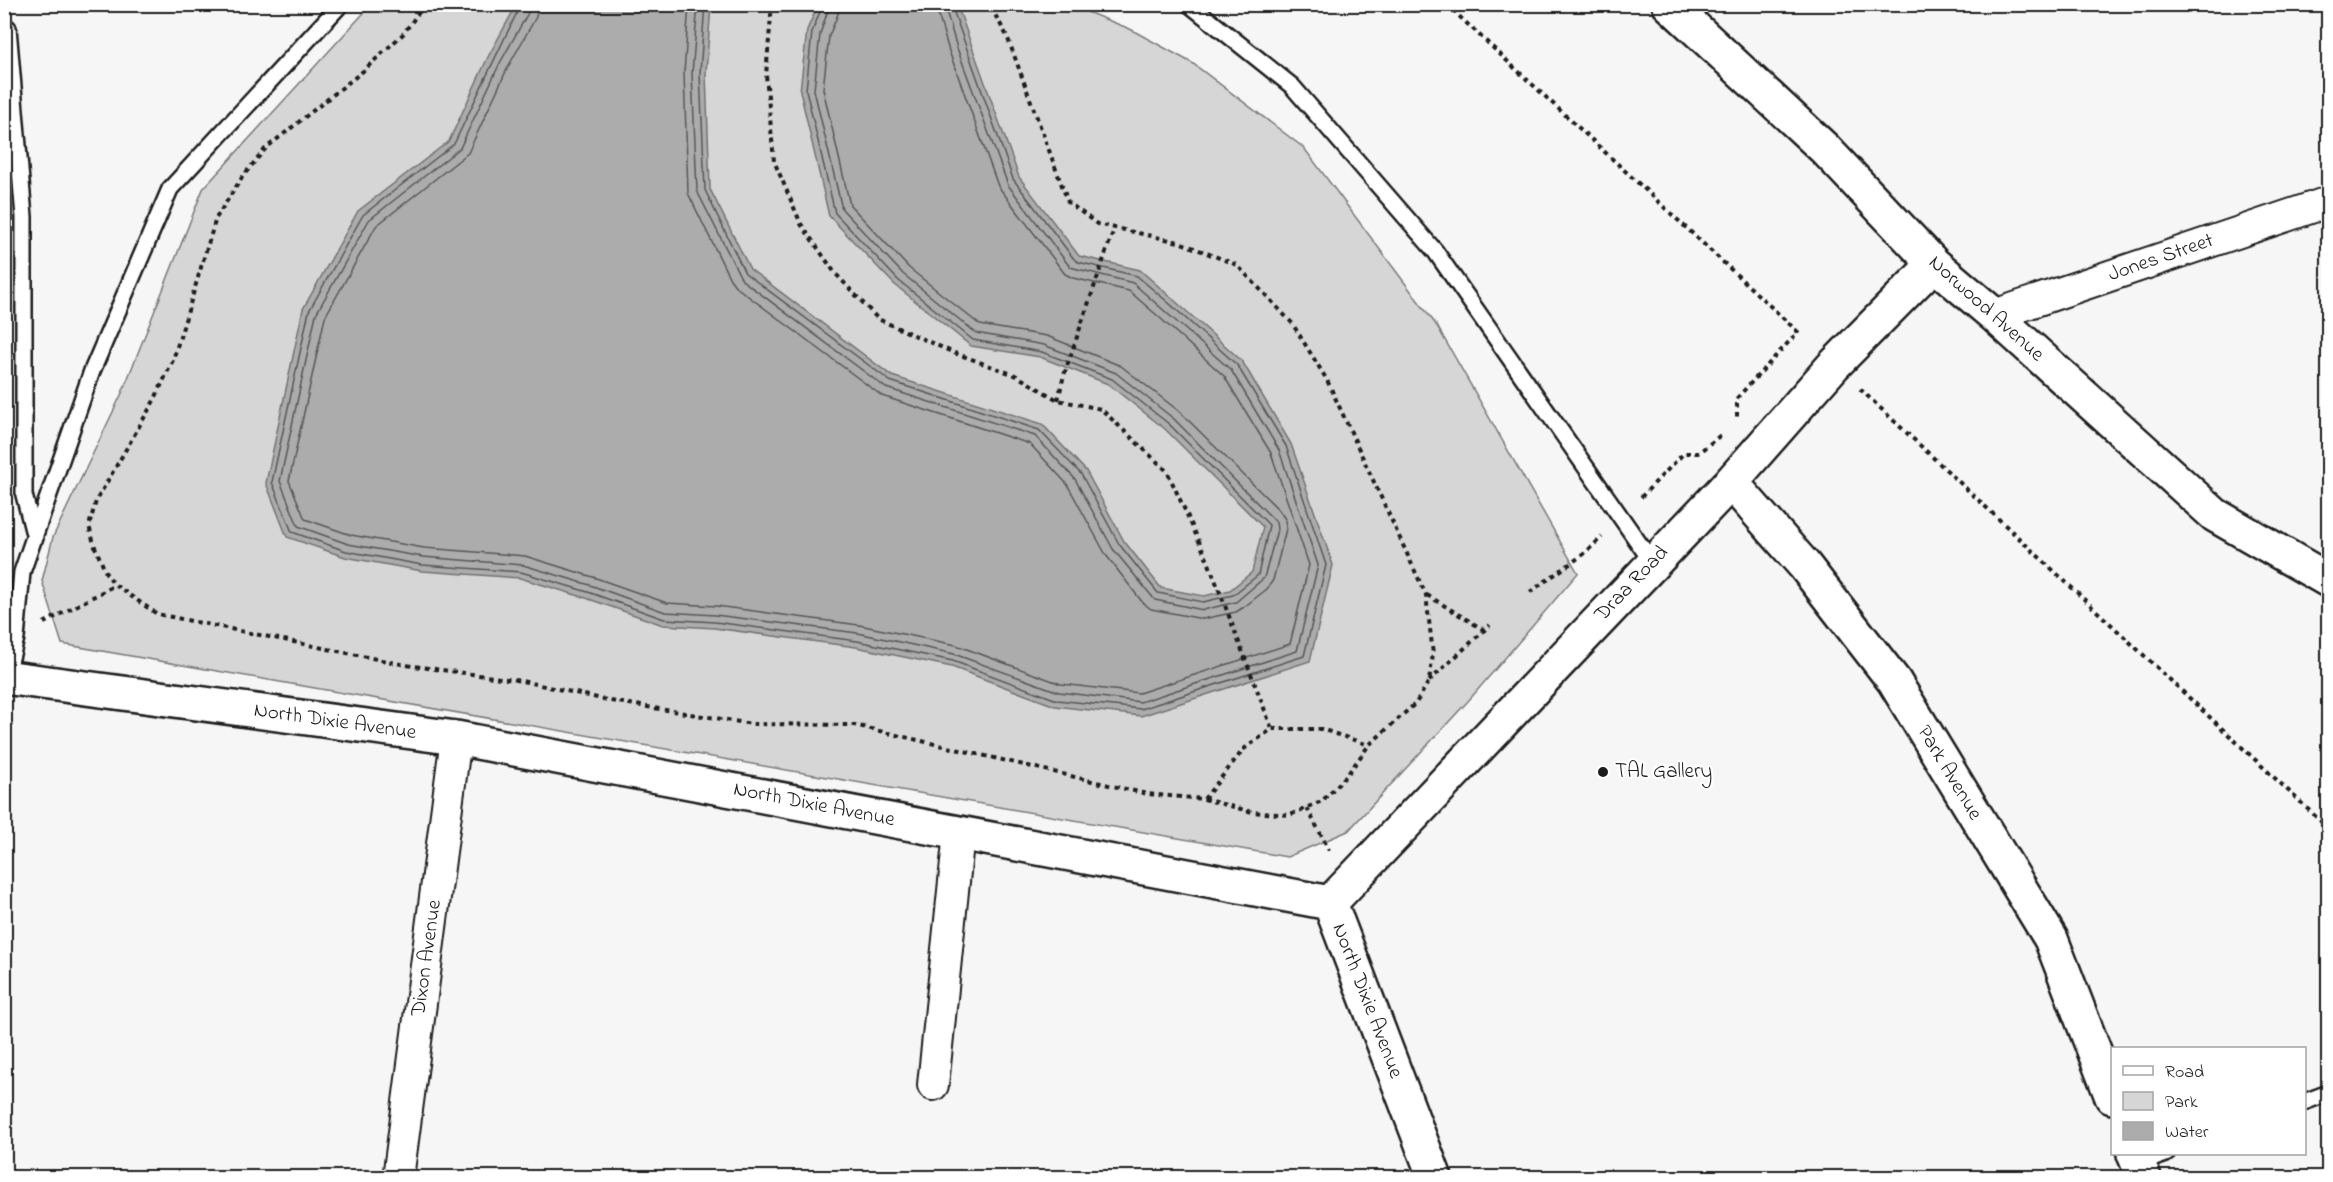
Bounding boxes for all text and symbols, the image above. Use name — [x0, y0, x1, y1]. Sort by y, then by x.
street label: Jones Street — [2104, 226, 2218, 290]
street label: Norwood Avenue — [1921, 249, 2051, 370]
street label: Draa Road — [1587, 539, 1676, 629]
street label: North Dixie Avenue — [252, 696, 419, 748]
street label: Park Avenue — [1909, 720, 1989, 827]
place label: TAL Gallery — [1615, 757, 1712, 789]
marker: TAL Gallery — [1596, 765, 1610, 779]
street label: North Dixie Avenue — [731, 775, 898, 835]
street label: Dixon Avenue — [404, 897, 450, 1019]
street label: North Dixie Avenue — [1324, 919, 1411, 1083]
legend — [2111, 1047, 2306, 1155]
text: Road — [2165, 1060, 2204, 1086]
text: Park — [2165, 1090, 2198, 1116]
text: Water — [2165, 1120, 2209, 1146]

